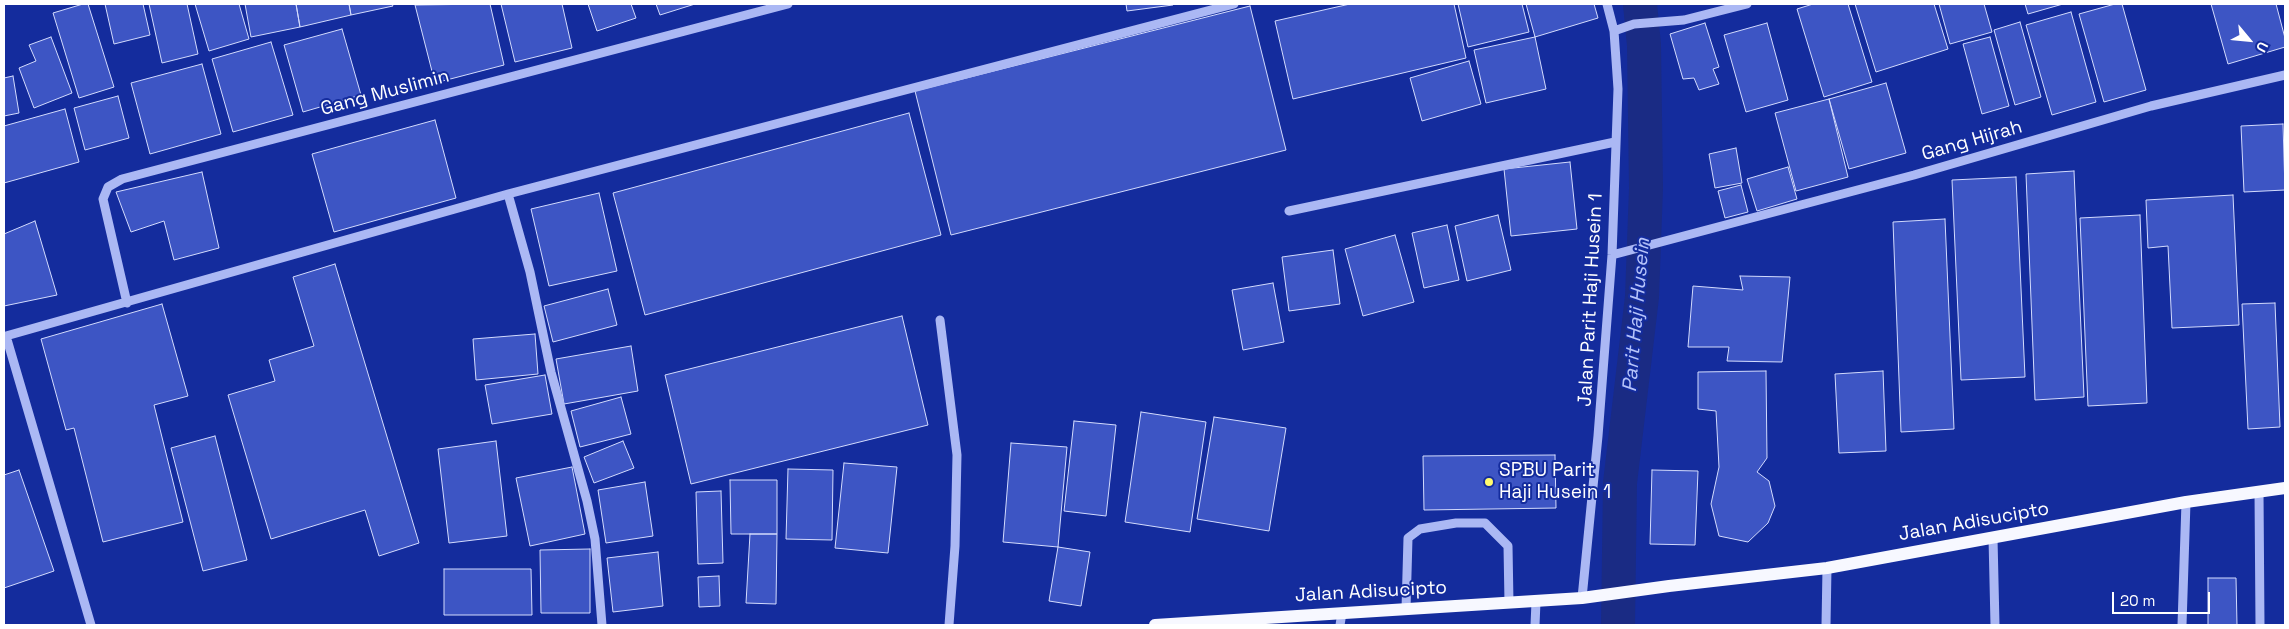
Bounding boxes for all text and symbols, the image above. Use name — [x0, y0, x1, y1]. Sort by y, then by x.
north arrow — [2224, 15, 2274, 65]
text: U — [2252, 39, 2272, 55]
street label: Gang Muslimin — [318, 65, 452, 121]
street label: Gang Hijrah — [1919, 116, 2025, 166]
street label: Jalan Parit Haji Husein 1 — [1574, 193, 1608, 407]
water label: Parit Haji Husein — [1618, 237, 1656, 393]
place label: SPBU Parit Haji Husein 1 — [1499, 460, 1611, 504]
marker: SPBU Parit Haji Husein 1 — [1483, 476, 1495, 488]
street label: Jalan Adisucipto — [1897, 498, 2051, 546]
street label: Jalan Adisucipto — [1294, 577, 1448, 607]
scale bar — [2114, 582, 2212, 614]
text: 20 m — [2120, 591, 2155, 610]

